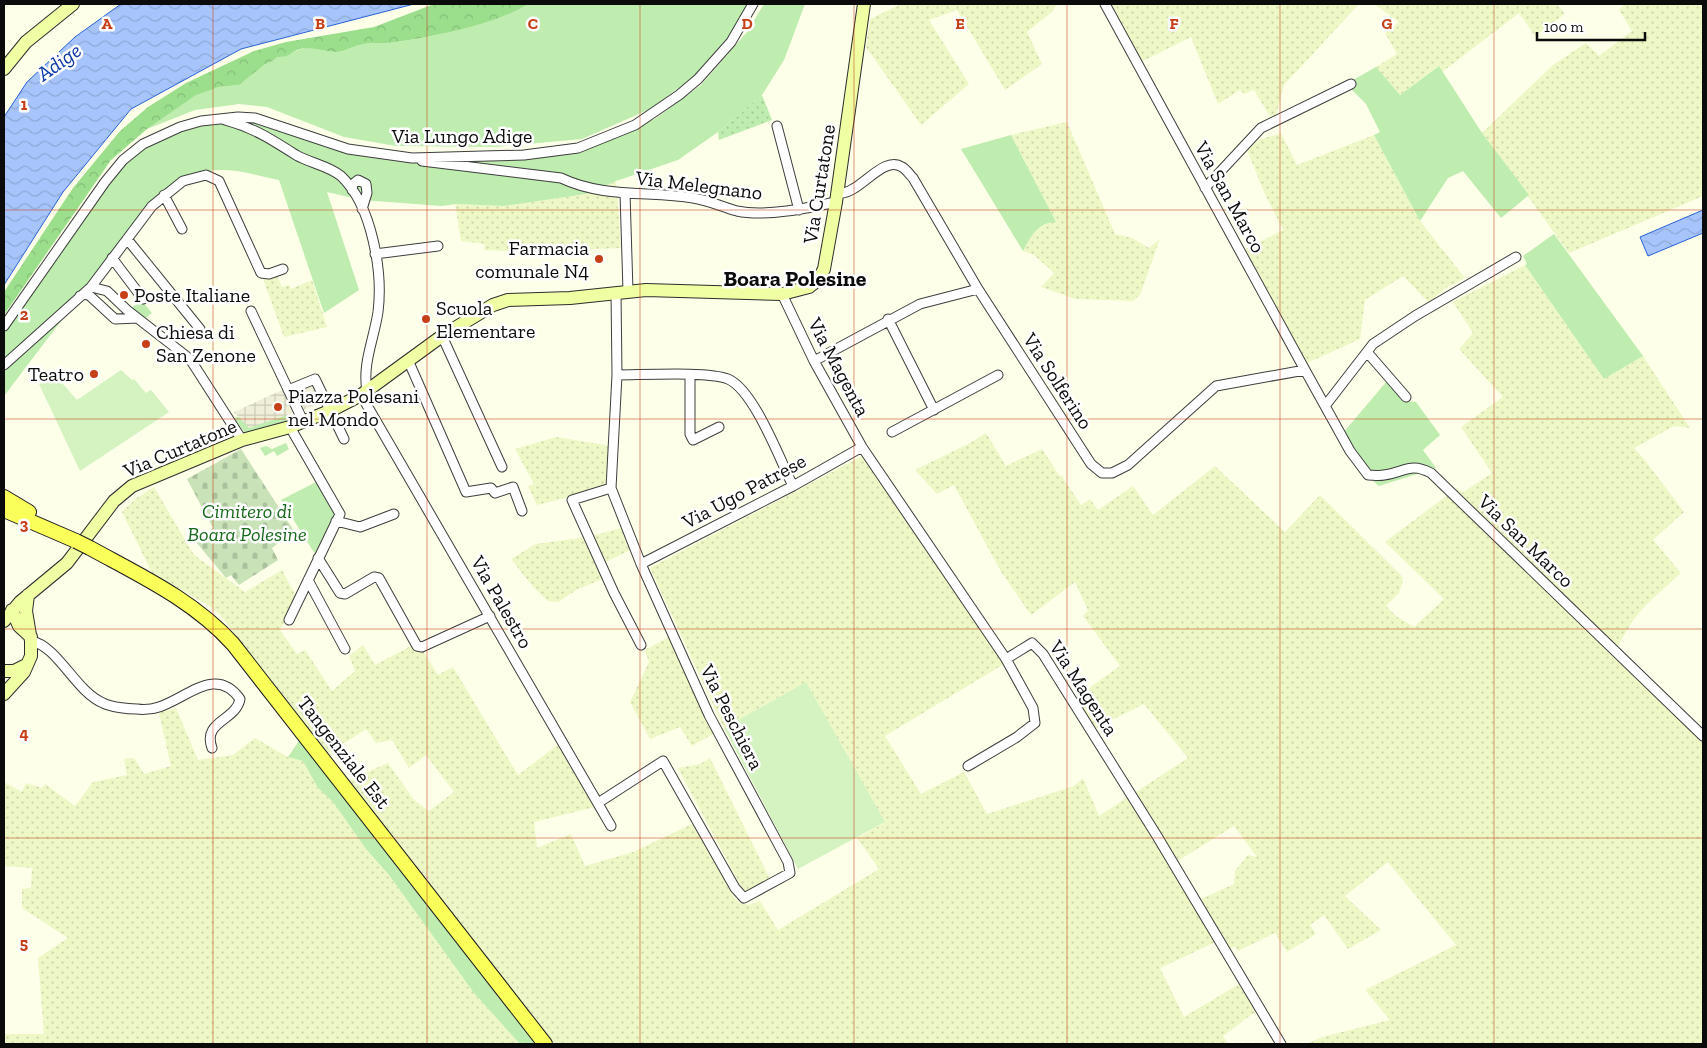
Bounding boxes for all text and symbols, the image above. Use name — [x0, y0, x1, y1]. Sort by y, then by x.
scale bar — [1537, 10, 1644, 42]
text: A — [102, 14, 113, 33]
text: B — [315, 14, 325, 33]
text: C — [528, 14, 538, 33]
text: D — [741, 14, 753, 33]
text: E — [955, 14, 965, 33]
text: F — [1169, 14, 1179, 33]
text: G — [1382, 14, 1393, 33]
text: 100 m — [1544, 18, 1583, 36]
water label: Adige — [31, 37, 86, 87]
text: 1 — [21, 95, 28, 114]
street label: Via Curtatone — [798, 123, 840, 246]
street label: Via Lungo Adige — [391, 124, 532, 148]
street label: Via San Marco — [1189, 136, 1270, 257]
street label: Via Melegnano — [633, 165, 764, 205]
place label: Farmacia comunale N4 — [475, 236, 589, 283]
marker: Farmacia comunale N4 — [593, 253, 605, 265]
district label: Boara Polesine — [724, 265, 867, 292]
place label: Poste Italiane — [134, 283, 250, 307]
marker: Poste Italiane — [118, 289, 130, 301]
place label: Scuola Elementare — [436, 296, 535, 343]
text: 2 — [20, 305, 29, 324]
marker: Scuola Elementare — [420, 313, 432, 325]
street label: Via Magenta — [802, 313, 875, 421]
place label: Chiesa di San Zenone — [156, 320, 256, 367]
street label: Via Solferino — [1017, 328, 1098, 434]
marker: Chiesa di San Zenone — [140, 338, 152, 350]
place label: Teatro — [28, 362, 84, 386]
marker: Teatro — [88, 368, 100, 380]
place label: Piazza Polesani nel Mondo — [288, 384, 419, 431]
marker: Piazza Polesani nel Mondo — [272, 401, 284, 413]
street label: Via Curtatone — [119, 413, 240, 483]
street label: Via Ugo Patrese — [677, 448, 810, 534]
street label: Via San Marco — [1472, 489, 1579, 593]
park label: Cimitero di Boara Polesine — [187, 499, 307, 546]
text: 3 — [20, 515, 29, 534]
street label: Via Palestro — [465, 551, 538, 653]
street label: Via Magenta — [1044, 635, 1124, 740]
street label: Via Peschiera — [695, 659, 769, 774]
street label: Tangenziale Est — [293, 691, 396, 814]
text: 4 — [19, 724, 29, 743]
text: 5 — [20, 934, 28, 953]

